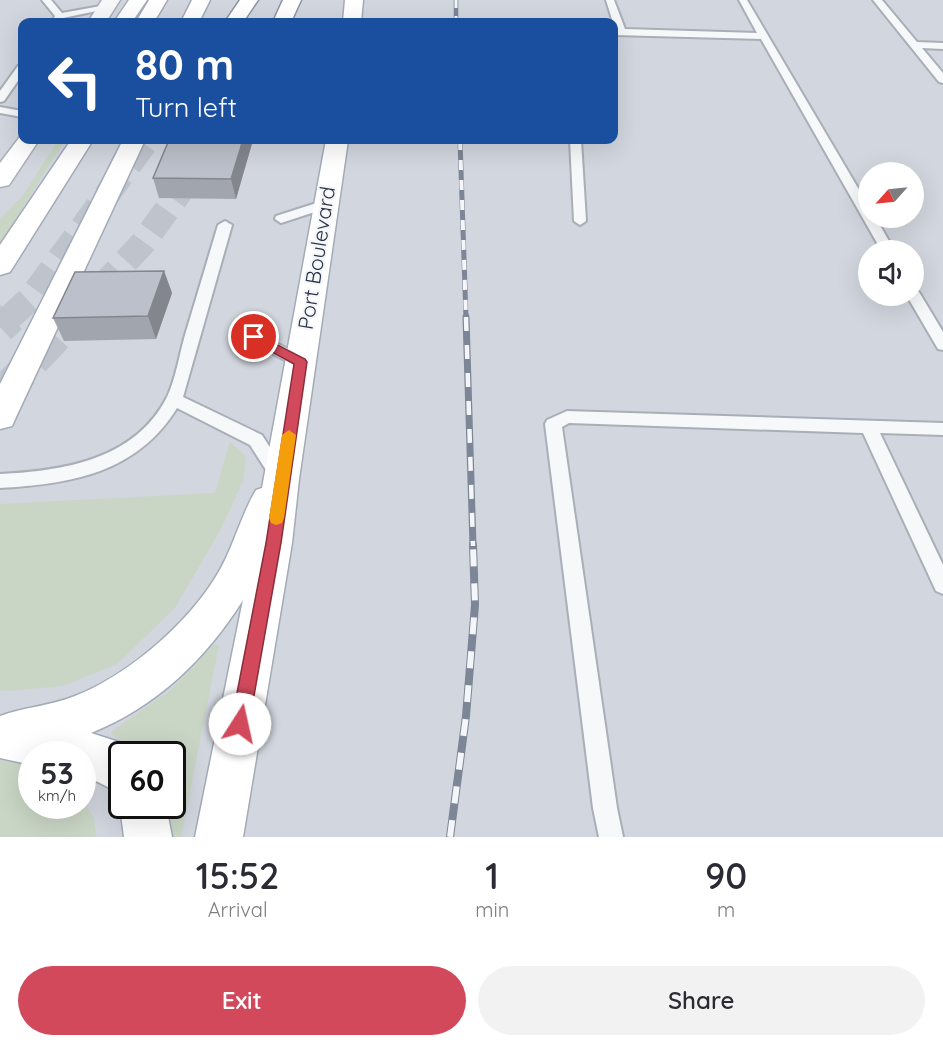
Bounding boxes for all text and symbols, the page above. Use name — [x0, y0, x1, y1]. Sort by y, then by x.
text: 80 m — [135, 38, 234, 91]
icon: left — [36, 42, 114, 120]
text: Turn left — [135, 90, 237, 124]
north arrow — [858, 162, 924, 228]
map controls — [858, 162, 924, 306]
street label: Port Boulevard — [292, 184, 340, 331]
button: sound — [858, 240, 924, 306]
pin — [228, 311, 279, 362]
icon: arrive — [237, 320, 270, 353]
position arrow — [208, 692, 272, 756]
speed limit sign: 60 — [108, 741, 186, 819]
text: 53 — [40, 754, 74, 792]
text: km/h — [38, 786, 76, 805]
text: 15:52 — [196, 853, 279, 898]
text: 1 — [485, 853, 499, 898]
text: 90 — [705, 853, 747, 898]
text: Arrival — [208, 897, 268, 922]
text: min — [475, 897, 509, 922]
text: m — [717, 897, 735, 922]
button: Exit — [18, 966, 466, 1035]
button: Share — [478, 966, 925, 1035]

